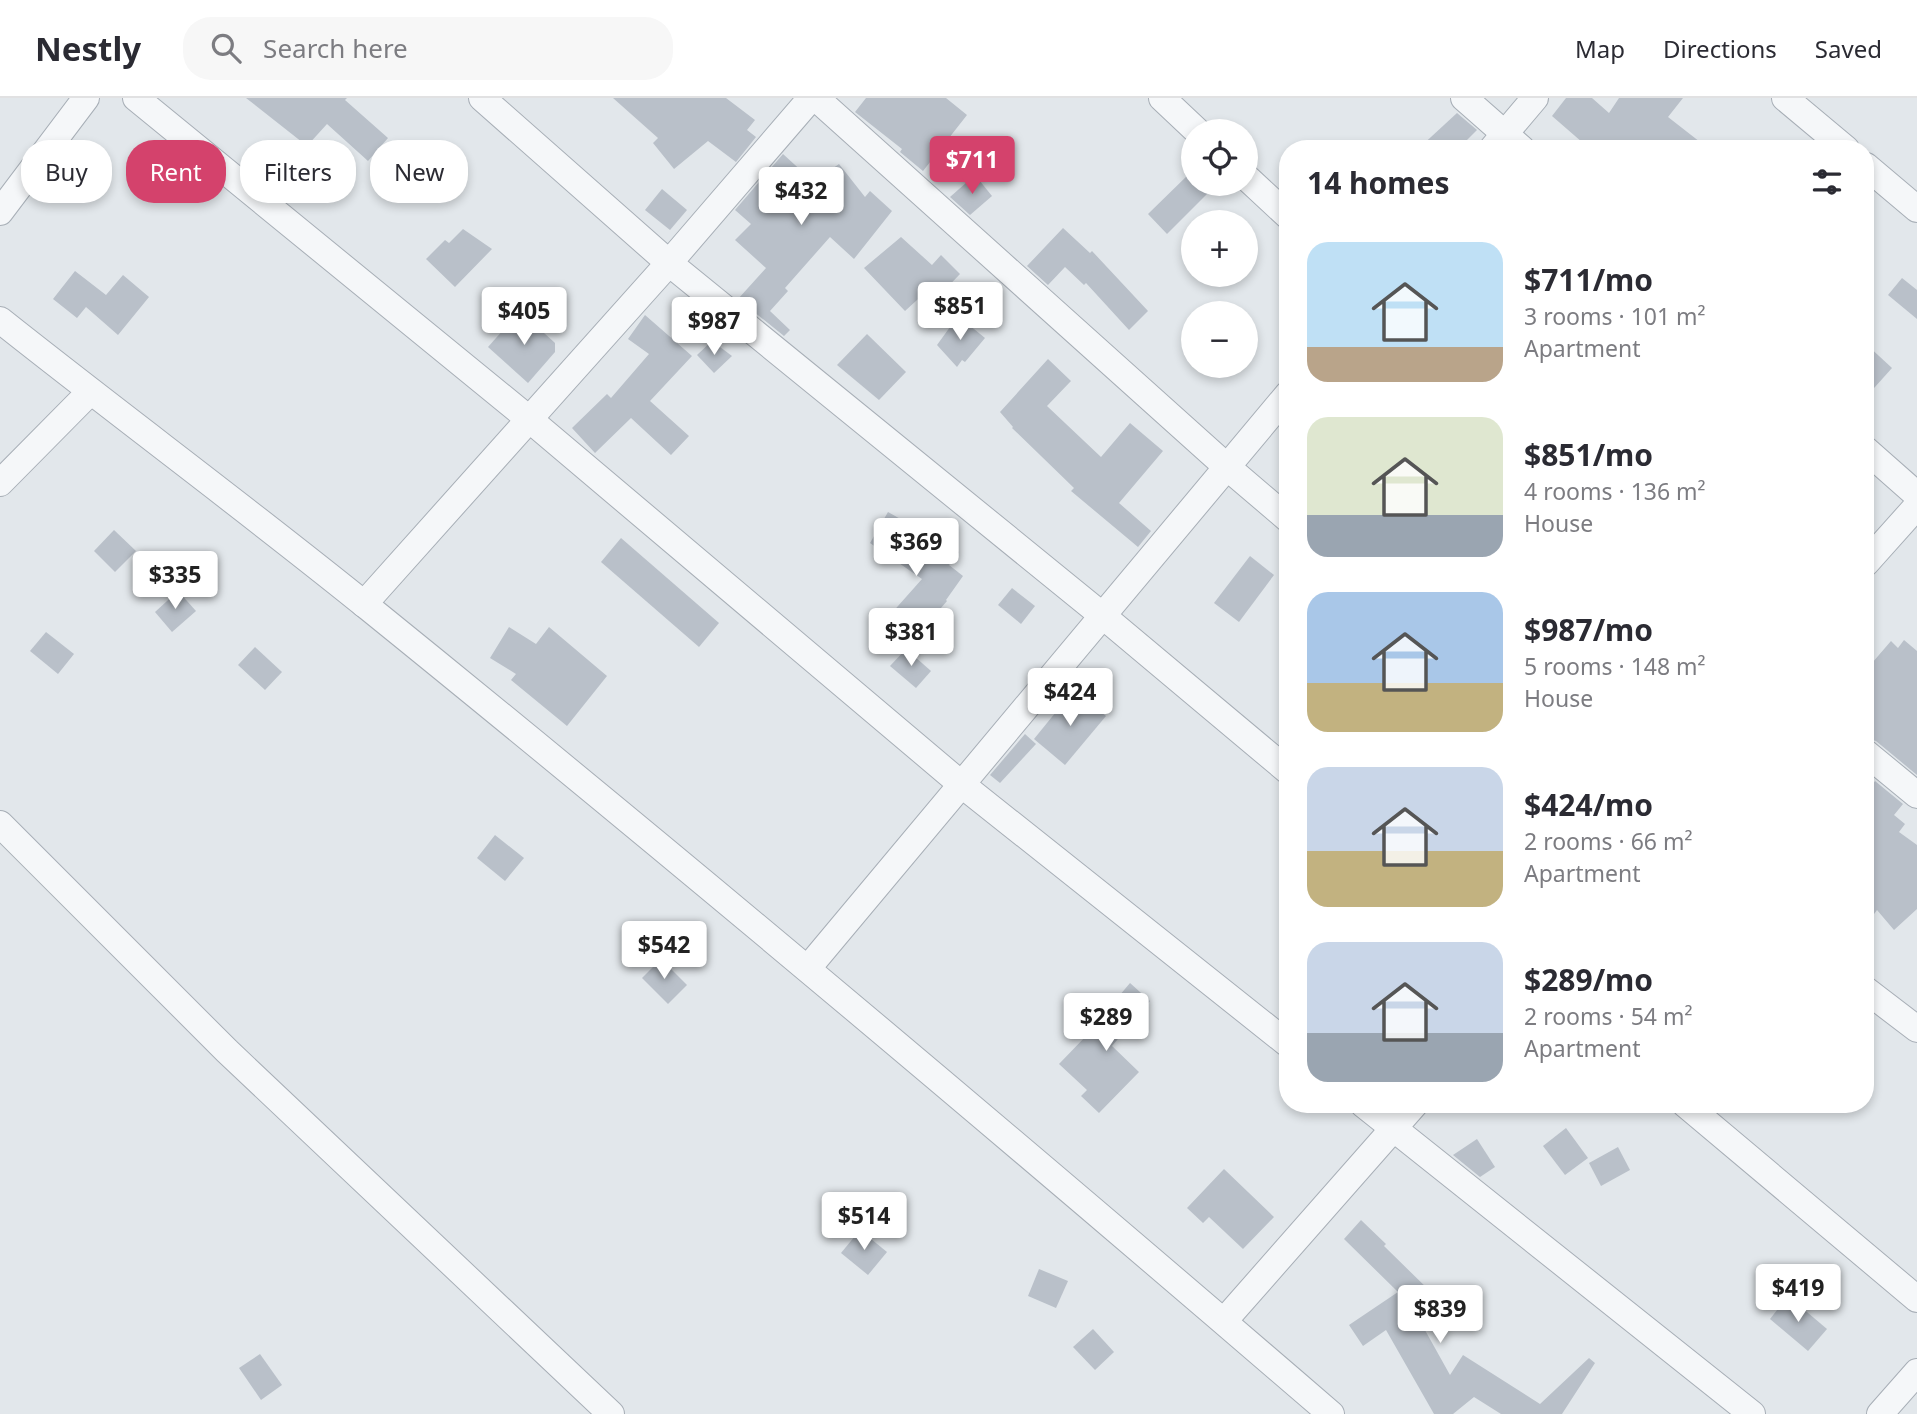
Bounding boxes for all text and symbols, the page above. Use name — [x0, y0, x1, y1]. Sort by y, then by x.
search box — [183, 17, 673, 80]
text: Nestly — [35, 26, 141, 71]
icon: search — [207, 29, 245, 67]
text: Search here — [263, 30, 408, 66]
text: Map — [1575, 32, 1625, 65]
text: Directions — [1663, 32, 1777, 65]
text: Saved — [1815, 32, 1882, 65]
map controls — [1181, 119, 1258, 378]
button: locate — [1181, 119, 1258, 196]
pin: $711 — [931, 136, 1013, 196]
chip: Buy — [21, 140, 112, 203]
chip: Rent — [126, 140, 226, 203]
chip: Filters — [240, 140, 356, 203]
chip: New — [370, 140, 468, 203]
text: $711 — [946, 143, 998, 175]
text: 14 homes — [1307, 162, 1450, 203]
icon: filters — [1808, 163, 1846, 201]
pin: $432 — [760, 167, 842, 227]
text: $432 — [775, 174, 827, 206]
button: + — [1181, 210, 1258, 287]
text: $711/mo — [1524, 259, 1653, 300]
icon: home — [1363, 270, 1447, 354]
pin: $851 — [919, 282, 1001, 342]
pin: $405 — [483, 288, 565, 347]
text: $851 — [934, 289, 986, 321]
text: $405 — [498, 294, 550, 326]
pin: $987 — [673, 298, 755, 357]
text: 3 rooms · 101 m² — [1524, 300, 1706, 332]
button: − — [1181, 301, 1258, 378]
text: $987 — [688, 304, 740, 336]
text: Apartment — [1524, 332, 1641, 364]
text: $851/mo — [1524, 434, 1653, 475]
icon: home — [1363, 445, 1447, 529]
text: 4 rooms · 136 m² — [1524, 475, 1706, 507]
text: House — [1524, 507, 1593, 539]
pin: $369 — [875, 518, 957, 578]
text: $369 — [890, 525, 942, 557]
pin: $335 — [134, 552, 216, 611]
text: $335 — [149, 558, 201, 590]
pin: $381 — [870, 608, 952, 668]
text: $987/mo — [1524, 609, 1653, 650]
text: $381 — [885, 615, 937, 647]
icon: home — [1363, 620, 1447, 704]
text: 5 rooms · 148 m² — [1524, 650, 1706, 682]
pin: $424 — [1029, 668, 1111, 728]
text: $424 — [1044, 675, 1096, 707]
text: House — [1524, 682, 1593, 714]
text: $424/mo — [1524, 784, 1653, 825]
icon: home — [1363, 795, 1447, 879]
text: 2 rooms · 66 m² — [1524, 825, 1693, 857]
text: Apartment — [1524, 857, 1641, 889]
pin: $542 — [623, 922, 705, 981]
text: $542 — [638, 928, 690, 960]
text: $289/mo — [1524, 959, 1653, 1000]
icon: home — [1363, 970, 1447, 1054]
pin: $289 — [1065, 993, 1147, 1053]
text: $289 — [1080, 1000, 1132, 1032]
text: 2 rooms · 54 m² — [1524, 1000, 1693, 1032]
text: Apartment — [1524, 1032, 1641, 1064]
pin: $514 — [823, 1192, 905, 1252]
text: $514 — [838, 1199, 890, 1231]
pin: $419 — [1757, 1264, 1839, 1324]
text: $419 — [1772, 1271, 1824, 1303]
pin: $839 — [1399, 1286, 1481, 1345]
text: $839 — [1414, 1292, 1466, 1324]

